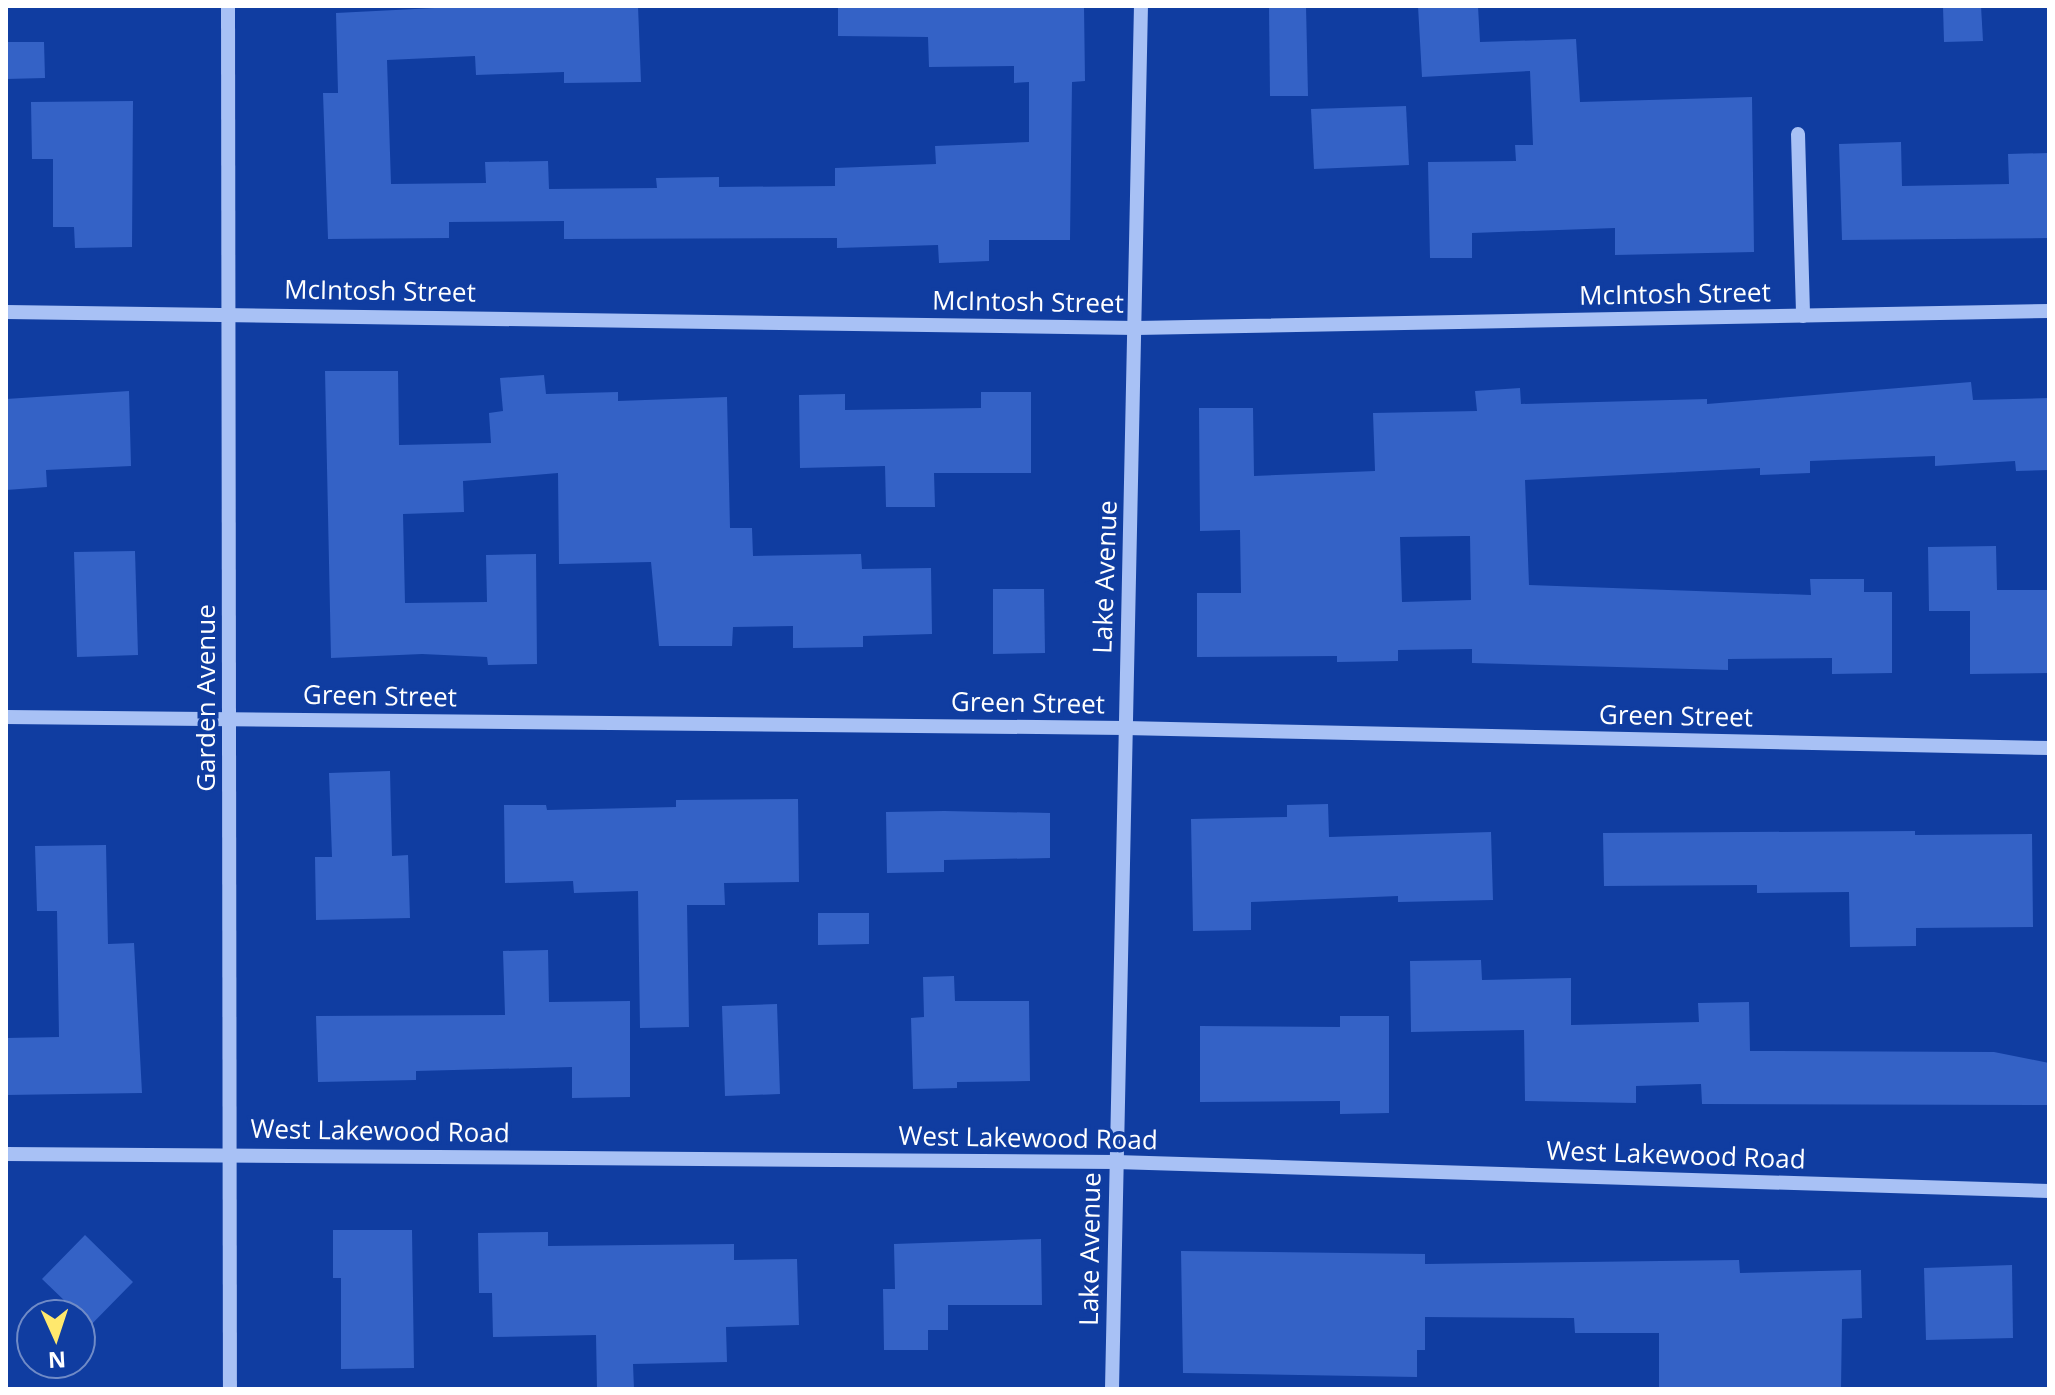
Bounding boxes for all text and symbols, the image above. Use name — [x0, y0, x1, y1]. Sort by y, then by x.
street label: McIntosh Street — [284, 274, 476, 308]
street label: McIntosh Street — [1579, 277, 1771, 311]
street label: McIntosh Street — [932, 285, 1124, 319]
street label: Lake Avenue — [1087, 500, 1123, 654]
street label: Garden Avenue — [190, 604, 222, 792]
street label: Green Street — [303, 679, 457, 713]
street label: Green Street — [951, 686, 1105, 720]
street label: Green Street — [1599, 699, 1753, 733]
street label: West Lakewood Road — [250, 1113, 510, 1149]
street label: West Lakewood Road — [898, 1120, 1158, 1156]
street label: West Lakewood Road — [1546, 1135, 1806, 1175]
street label: Lake Avenue — [1073, 1172, 1107, 1326]
north arrow — [16, 1299, 96, 1379]
text: N — [47, 1346, 67, 1376]

